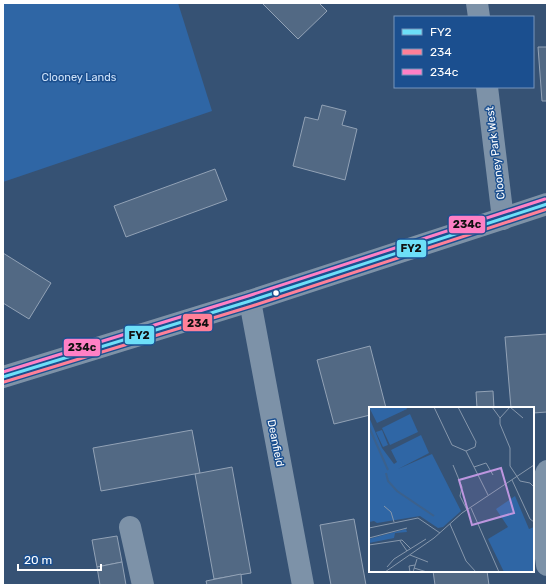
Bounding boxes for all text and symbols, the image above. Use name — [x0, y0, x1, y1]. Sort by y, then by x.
legend — [394, 16, 534, 88]
text: FY2 — [430, 25, 452, 39]
text: 234 — [430, 45, 452, 59]
text: 234c — [430, 65, 459, 79]
park label: Clooney Lands — [42, 71, 117, 84]
street label: Clooney Park West — [483, 105, 508, 200]
line badge: 234c — [448, 215, 486, 234]
text: 234c — [453, 218, 482, 231]
line badge: FY2 — [396, 239, 427, 258]
text: FY2 — [400, 242, 422, 255]
unlabelled marker — [271, 288, 281, 298]
line badge: 234 — [182, 313, 213, 332]
text: 234 — [187, 317, 209, 330]
line badge: FY2 — [124, 325, 155, 345]
text: FY2 — [128, 329, 150, 342]
line badge: 234c — [63, 338, 101, 357]
text: 234c — [68, 341, 97, 354]
inset map — [369, 407, 534, 572]
street label: Deanfield — [265, 418, 286, 468]
scale bar — [18, 546, 101, 572]
text: 20 m — [24, 553, 52, 567]

